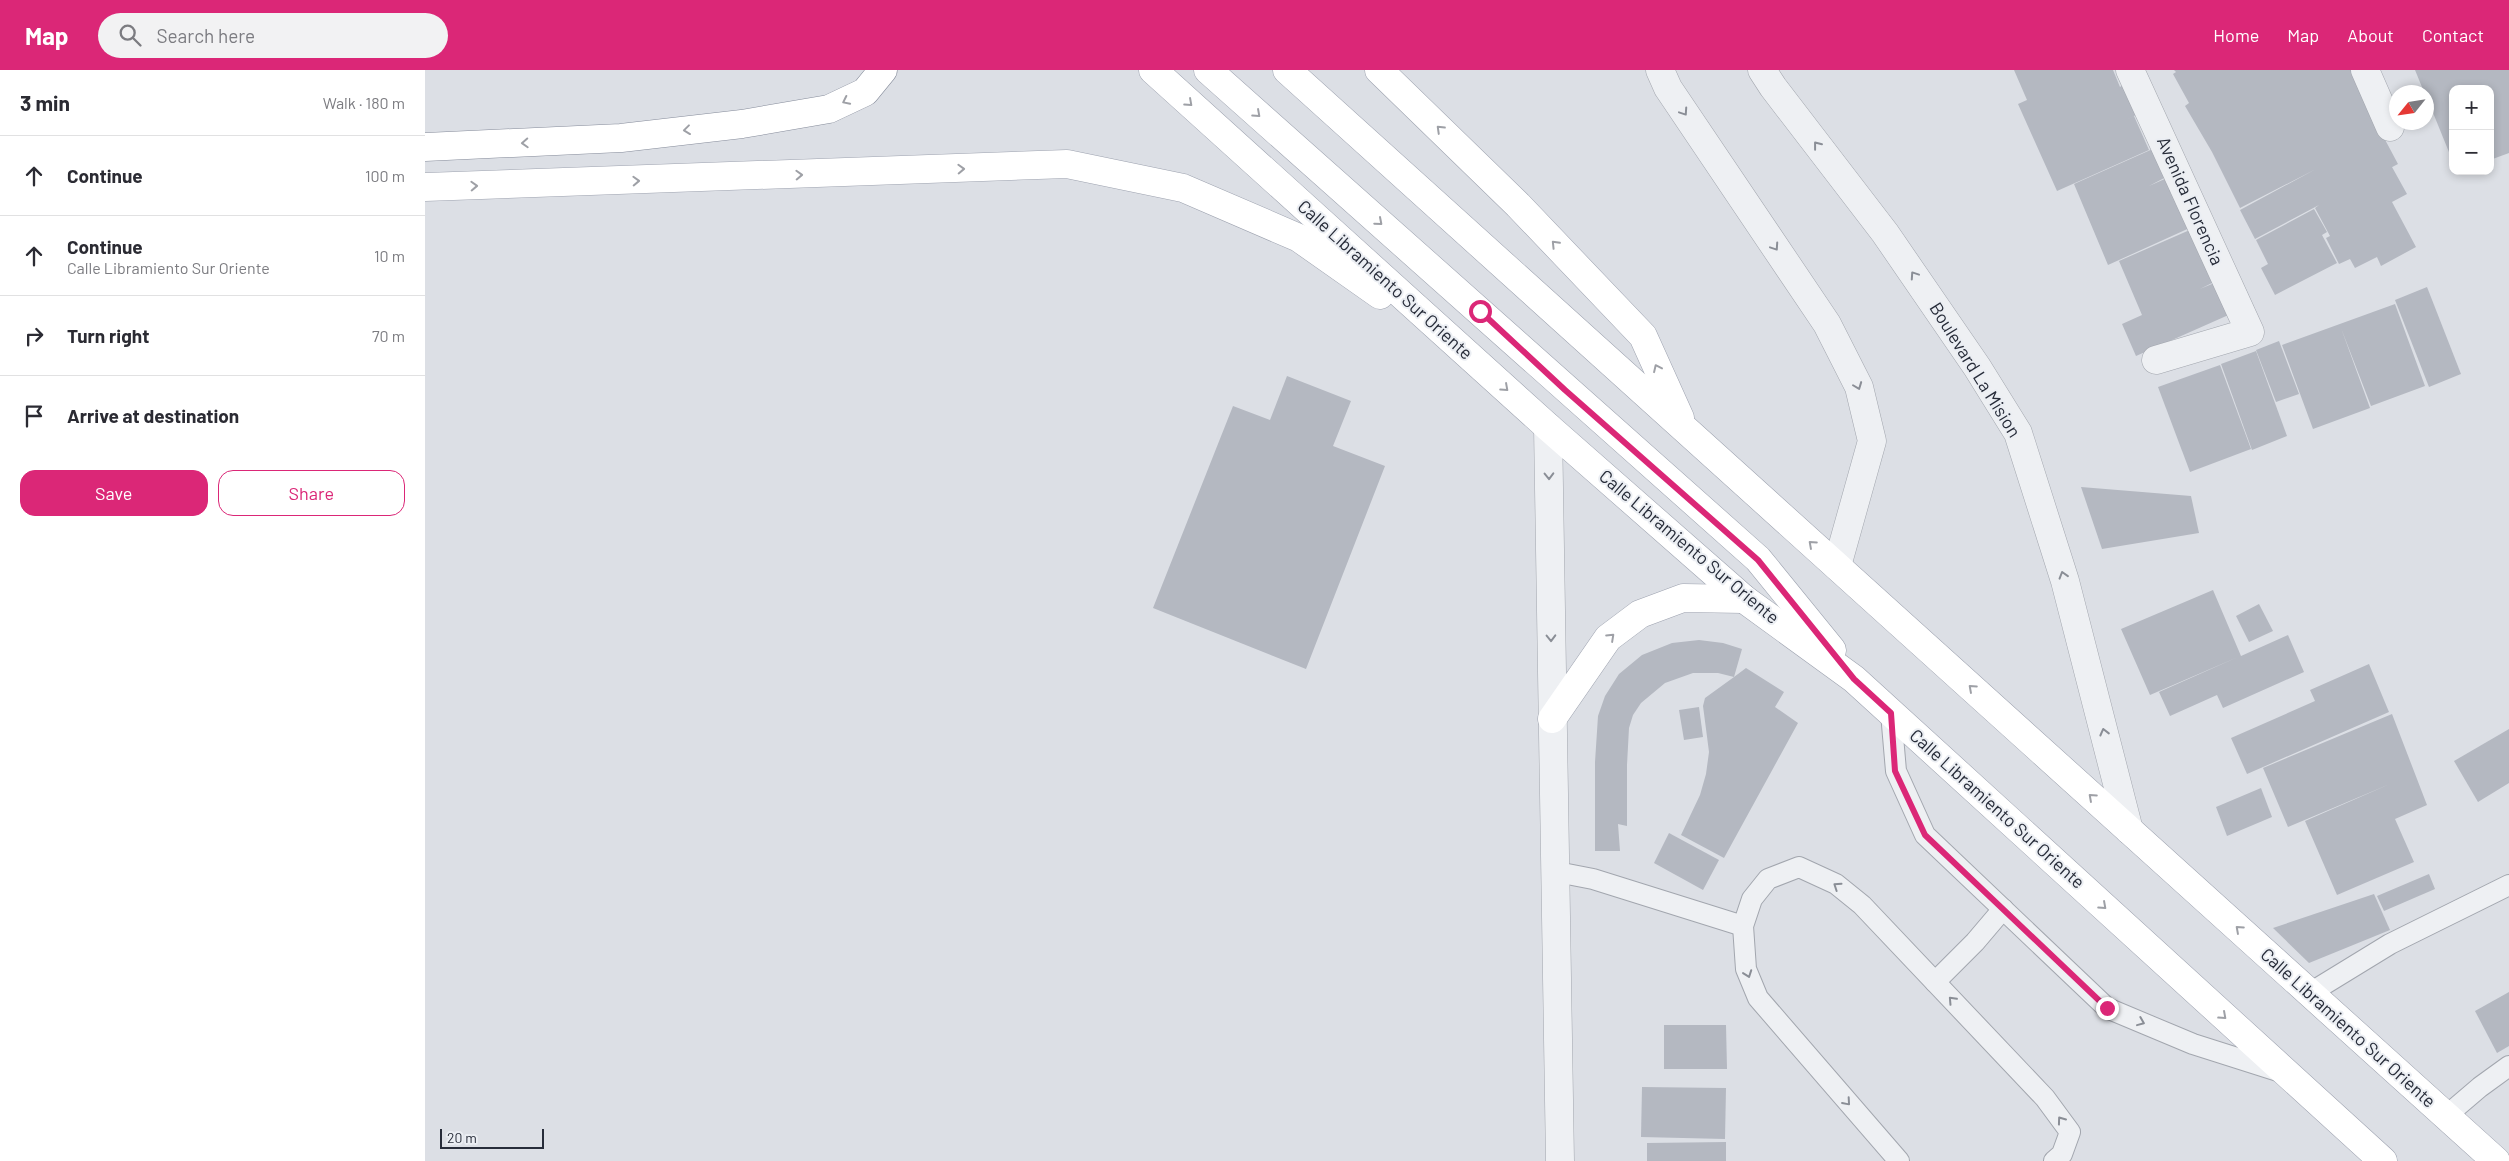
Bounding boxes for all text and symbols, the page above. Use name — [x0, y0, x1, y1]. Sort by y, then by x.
search box — [98, 13, 448, 58]
text: Map — [25, 21, 68, 50]
icon: search — [116, 21, 144, 49]
text: Search here — [156, 24, 255, 47]
text: Home — [2213, 24, 2259, 46]
text: Map — [2287, 24, 2319, 46]
text: About — [2347, 24, 2394, 46]
text: Contact — [2422, 24, 2484, 46]
north arrow — [2389, 85, 2434, 130]
map controls — [2449, 85, 2494, 175]
button: + — [2449, 85, 2494, 130]
text: 3 min — [20, 90, 70, 115]
text: Walk · 180 m — [323, 93, 405, 112]
one-way arrow — [842, 95, 851, 105]
one-way arrow — [1184, 97, 1193, 106]
one-way arrow — [1678, 106, 1687, 116]
one-way arrow — [1251, 108, 1260, 117]
one-way arrow — [683, 124, 691, 135]
one-way arrow — [1437, 126, 1446, 135]
button: − — [2449, 130, 2494, 175]
street label: Avenida Florencia — [2153, 133, 2229, 268]
one-way arrow — [521, 137, 529, 148]
one-way arrow — [1815, 142, 1823, 151]
icon: ahead — [20, 162, 48, 190]
one-way arrow — [957, 163, 965, 174]
text: Continue — [67, 164, 143, 187]
text: 100 m — [365, 166, 405, 185]
one-way arrow — [795, 170, 803, 181]
one-way arrow — [632, 175, 640, 186]
one-way arrow — [470, 180, 478, 191]
street label: Calle Libramiento Sur Oriente — [1294, 195, 1478, 364]
one-way arrow — [1373, 216, 1382, 225]
text: Continue — [67, 235, 143, 258]
one-way arrow — [1552, 241, 1561, 250]
one-way arrow — [1769, 241, 1778, 250]
icon: ahead — [20, 242, 48, 270]
text: 10 m — [374, 246, 405, 265]
text: Calle Libramiento Sur Oriente — [67, 258, 270, 277]
one-way arrow — [1911, 272, 1920, 281]
street label: Boulevard La Mision — [1925, 298, 2026, 441]
route start — [1469, 300, 1492, 323]
icon: right — [20, 322, 48, 350]
text: Turn right — [67, 324, 149, 347]
text: 70 m — [372, 326, 405, 345]
one-way arrow — [1653, 364, 1664, 373]
one-way arrow — [1851, 381, 1862, 390]
one-way arrow — [1499, 382, 1508, 391]
icon: arrive — [20, 402, 48, 430]
text: Arrive at destination — [67, 404, 239, 427]
street label: Calle Libramiento Sur Oriente — [1595, 464, 1784, 628]
button: Save — [20, 470, 208, 516]
button: Share — [218, 470, 405, 516]
one-way arrow — [1543, 472, 1554, 480]
one-way arrow — [1809, 540, 1818, 549]
one-way arrow — [2058, 571, 2068, 579]
one-way arrow — [1546, 634, 1556, 642]
one-way arrow — [1605, 634, 1614, 643]
one-way arrow — [1968, 685, 1977, 694]
street label: Calle Libramiento Sur Oriente — [1906, 724, 2090, 893]
one-way arrow — [2099, 727, 2110, 736]
one-way arrow — [2089, 793, 2098, 802]
one-way arrow — [1833, 883, 1843, 892]
one-way arrow — [2098, 900, 2107, 909]
one-way arrow — [2236, 926, 2245, 935]
street label: Calle Libramiento Sur Oriente — [2257, 943, 2441, 1112]
one-way arrow — [1742, 970, 1752, 978]
one-way arrow — [1949, 997, 1958, 1006]
route end — [2096, 997, 2119, 1020]
one-way arrow — [2218, 1010, 2227, 1019]
one-way arrow — [2136, 1016, 2144, 1026]
one-way arrow — [1842, 1096, 1851, 1105]
one-way arrow — [2058, 1116, 2067, 1126]
scale bar — [440, 1126, 544, 1149]
text: 20 m — [447, 1129, 477, 1146]

